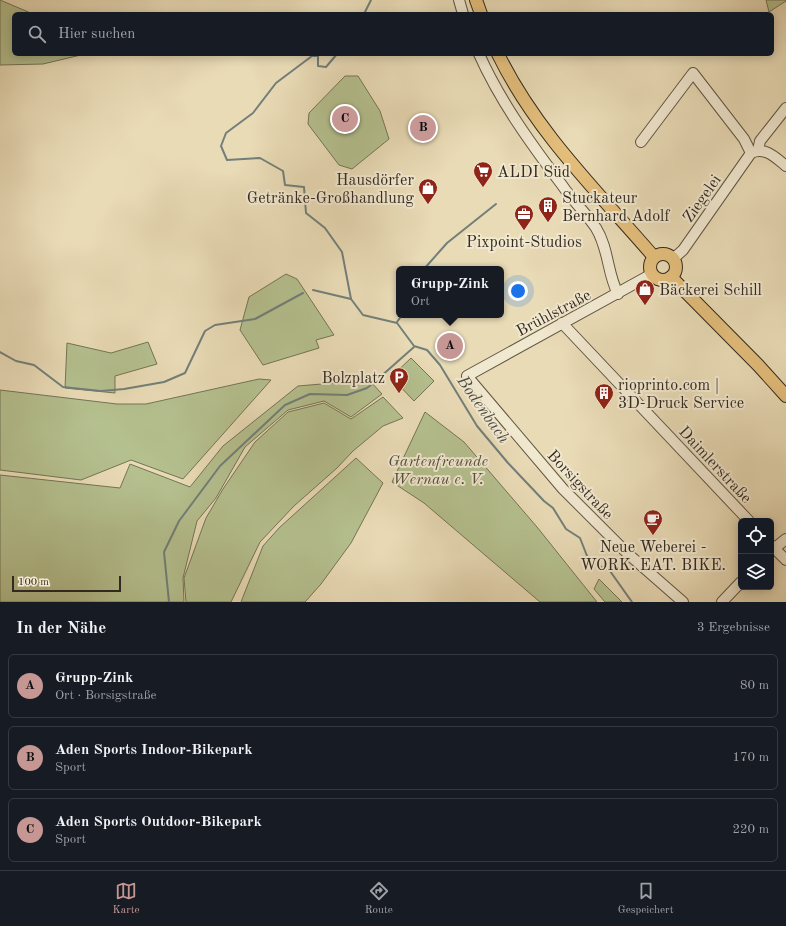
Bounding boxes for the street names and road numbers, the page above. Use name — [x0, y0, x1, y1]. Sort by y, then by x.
street label: Ziegelei — [681, 172, 725, 226]
street label: Brühlstraße — [514, 287, 594, 340]
street label: Daimlerstraße — [675, 424, 754, 507]
street label: Borsigstraße — [544, 448, 615, 523]

